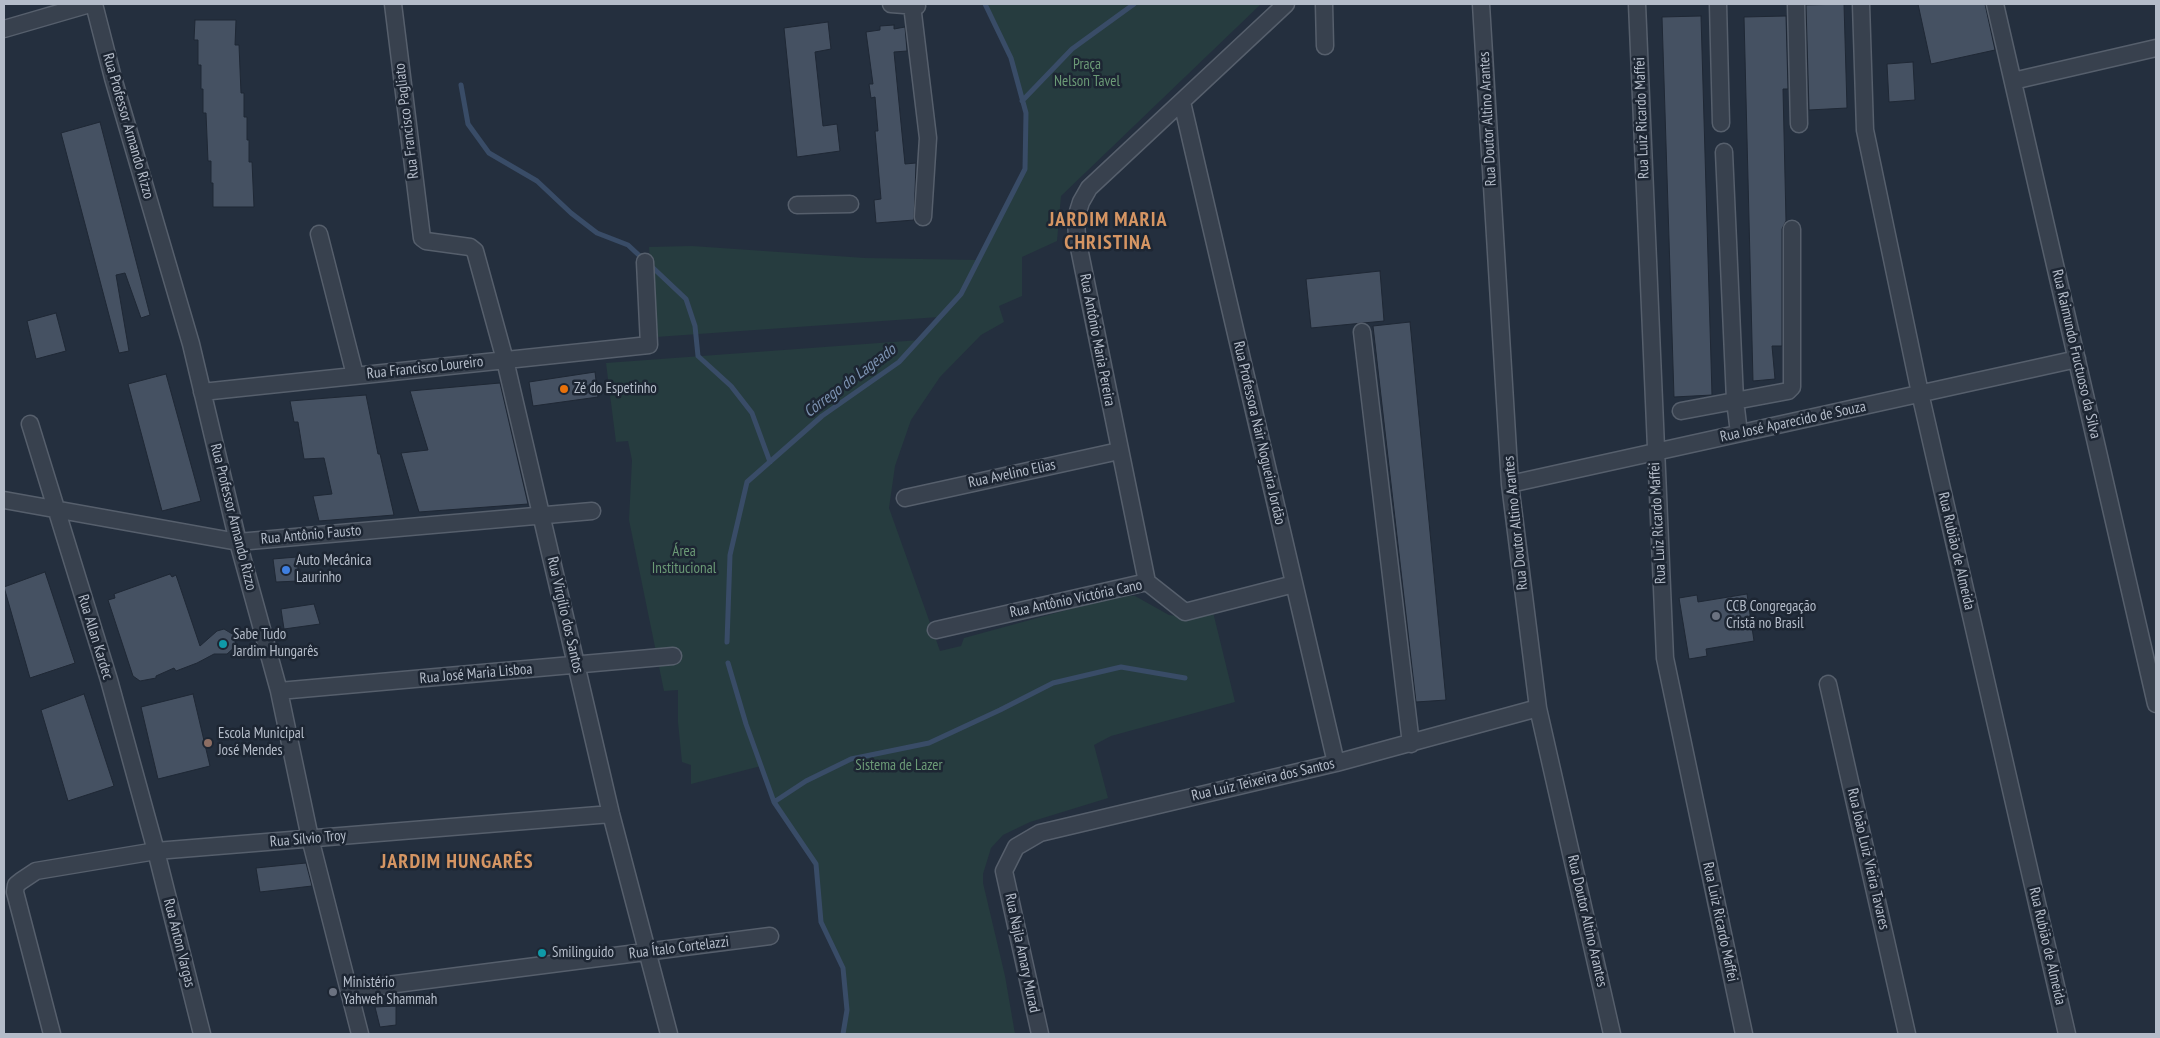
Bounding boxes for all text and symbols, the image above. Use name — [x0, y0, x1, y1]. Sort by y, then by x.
street label: Rua Professor Armando Rizzo — [99, 51, 157, 201]
street label: Rua Doutor Altino Arantes — [1475, 51, 1501, 187]
park label: Praça Nelson Tavel — [1054, 56, 1120, 91]
street label: Rua Luiz Ricardo Maffei — [1631, 57, 1653, 179]
street label: Rua Francisco Pagliato — [391, 62, 423, 180]
district label: JARDIM MARIA CHRISTINA — [1047, 208, 1169, 255]
street label: Rua Raimundo Fructuoso da Silva — [2048, 268, 2104, 440]
street label: Rua Antônio Maria Pereira — [1075, 272, 1119, 408]
water label: Córrego do Lageado — [800, 340, 900, 422]
street label: Rua Professora Nair Nogueira Jordão — [1229, 340, 1289, 526]
street label: Rua Francisco Loureiro — [366, 353, 484, 383]
place label: Zé do Espetinho — [574, 380, 657, 398]
marker: Zé do Espetinho — [558, 383, 570, 395]
street label: Rua José Aparecido de Souza — [1718, 398, 1868, 446]
street label: Rua Professor Armando Rizzo — [206, 442, 260, 592]
street label: Rua Doutor Altino Arantes — [1500, 455, 1532, 591]
street label: Rua Avelino Elias — [967, 456, 1057, 492]
street label: Rua Luiz Ricardo Maffei — [1646, 462, 1670, 584]
street label: Rua Rubião de Almeida — [1934, 490, 1978, 612]
street label: Rua Antônio Fausto — [260, 522, 362, 548]
park label: Área Institucional — [652, 543, 716, 578]
place label: Auto Mecânica Laurinho — [296, 552, 371, 587]
street label: Rua Virgílio dos Santos — [543, 555, 587, 675]
marker: Auto Mecânica Laurinho — [280, 564, 292, 576]
street label: Rua Antônio Victória Cano — [1008, 576, 1144, 622]
street label: Rua Allan Kardec — [74, 592, 116, 682]
place label: CCB Congregação Cristã no Brasil — [1726, 598, 1816, 633]
marker: CCB Congregação Cristã no Brasil — [1710, 610, 1722, 622]
place label: Sabe Tudo Jardim Hungarês — [233, 626, 318, 661]
marker: Sabe Tudo Jardim Hungarês — [217, 638, 229, 650]
street label: Rua José Maria Lisboa — [419, 660, 533, 688]
place label: Escola Municipal José Mendes — [218, 725, 304, 760]
marker: Escola Municipal José Mendes — [202, 737, 214, 749]
street label: Rua Luiz Teixeira dos Santos — [1190, 755, 1336, 805]
park label: Sistema de Lazer — [855, 757, 943, 775]
street label: Rua João Luiz Vieira Tavares — [1843, 787, 1893, 931]
street label: Rua Sílvio Troy — [269, 827, 347, 851]
district label: JARDIM HUNGARÊS — [379, 850, 535, 874]
street label: Rua Doutor Altino Arantes — [1563, 853, 1611, 989]
street label: Rua Luiz Ricardo Maffei — [1699, 861, 1741, 983]
street label: Rua Rubião de Almeida — [2025, 885, 2069, 1007]
street label: Rua Najla Amary Murad — [1001, 892, 1043, 1014]
street label: Rua Anton Vargas — [159, 897, 199, 989]
street label: Rua Ítalo Cortelazzi — [628, 933, 730, 963]
place label: Smilinguido — [552, 944, 614, 962]
marker: Smilinguido — [536, 947, 548, 959]
place label: Ministério Yahweh Shammah — [343, 974, 437, 1009]
marker: Ministério Yahweh Shammah — [327, 986, 339, 998]

